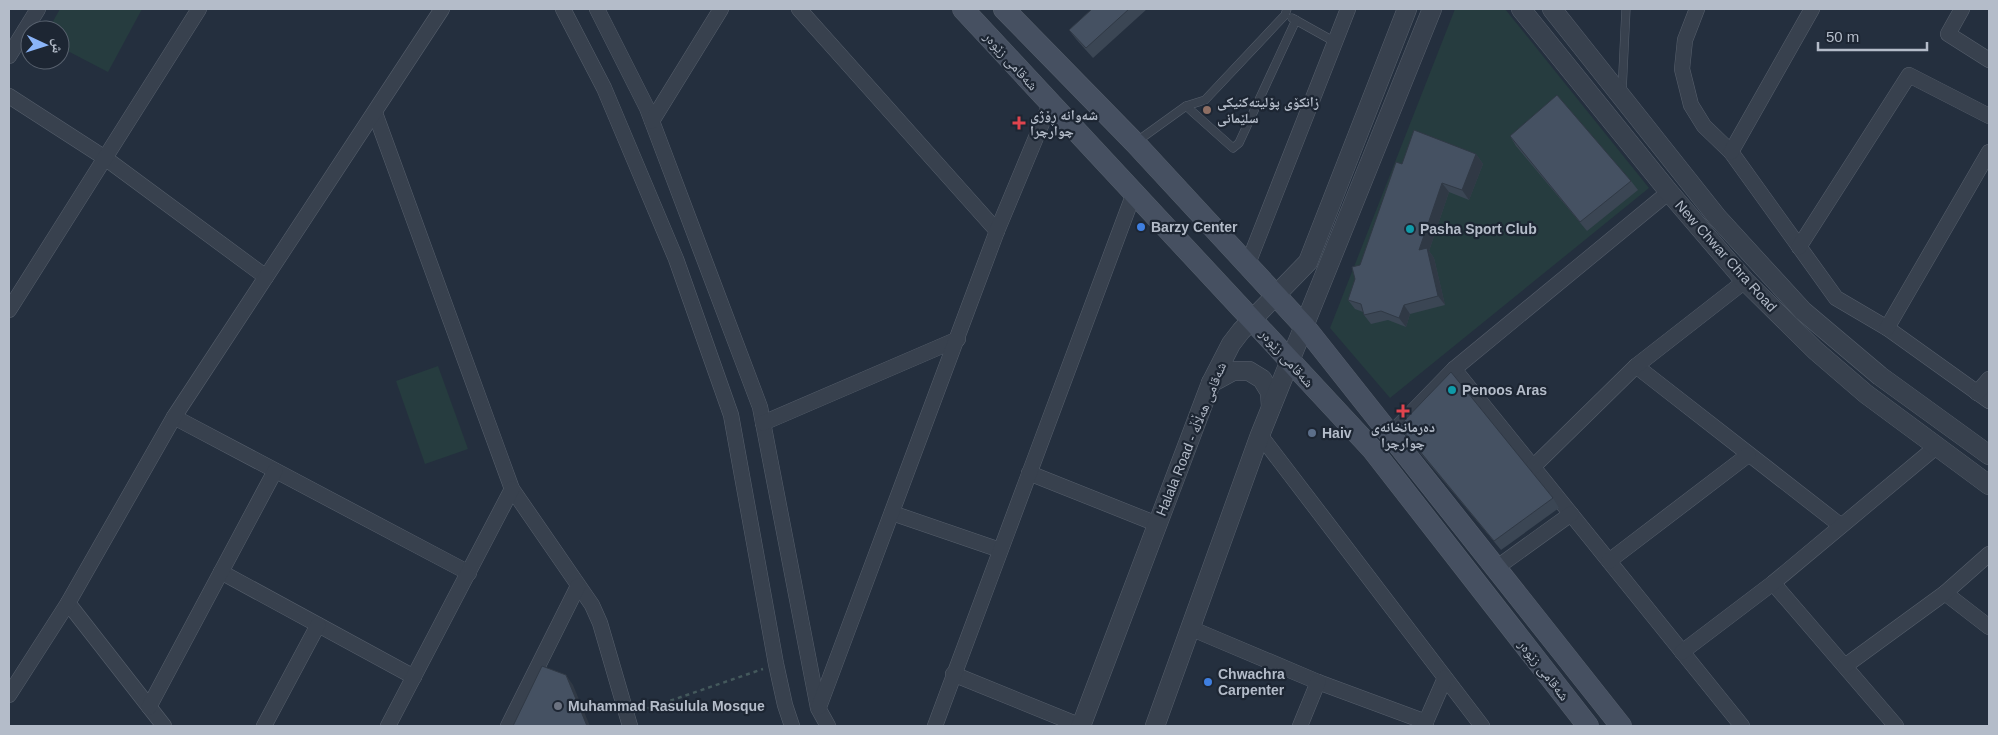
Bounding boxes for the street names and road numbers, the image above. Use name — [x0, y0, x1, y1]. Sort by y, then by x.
street label: شەقامی زێوەر — [979, 28, 1041, 94]
street label: New Chwar Chra Road — [1672, 197, 1780, 315]
street label: شەقامی زێوەر — [1255, 325, 1317, 391]
street label: Halala Road - شەقامی هەڵاڵە — [1151, 359, 1230, 519]
street label: شەقامی زێوەر — [1514, 636, 1573, 704]

